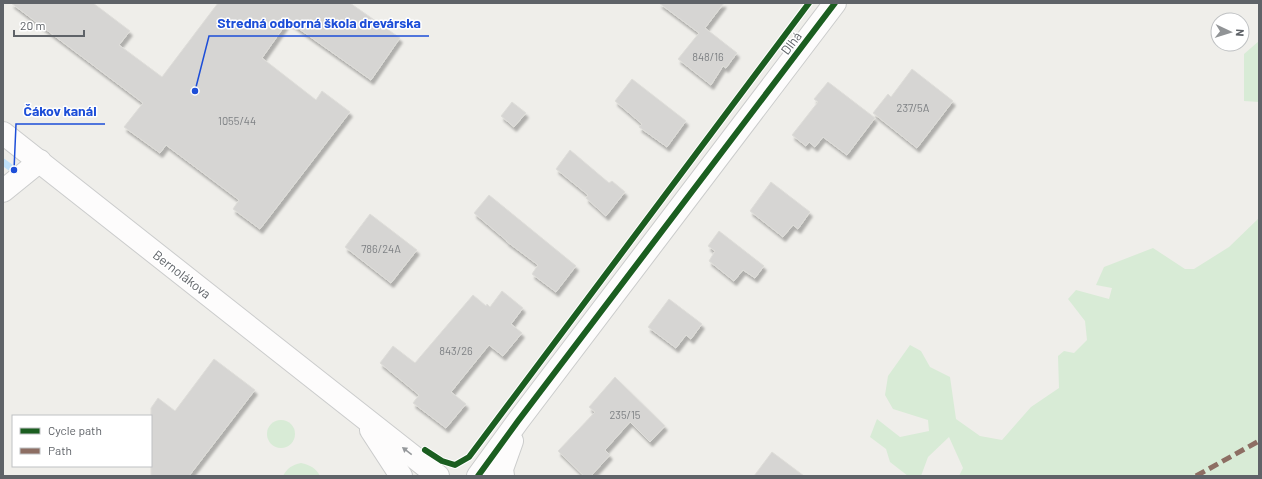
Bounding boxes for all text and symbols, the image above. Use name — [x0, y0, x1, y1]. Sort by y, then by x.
callout: Stredná odborná škola drevárska — [209, 10, 429, 36]
scale bar — [14, 12, 84, 38]
north arrow — [1210, 12, 1250, 52]
text: Stredná odborná škola drevárska — [217, 14, 421, 31]
text: 20 m — [20, 18, 46, 32]
street label: Dlhá — [777, 28, 805, 58]
text: N — [1234, 29, 1247, 37]
house number: 848/16 — [692, 50, 724, 63]
callout: Čákov kanál — [16, 98, 105, 124]
house number: 237/5A — [897, 101, 930, 114]
text: Čákov kanál — [23, 102, 97, 119]
house number: 1055/44 — [218, 114, 256, 127]
house number: 786/24A — [361, 242, 401, 255]
street label: Bernolákova — [150, 246, 214, 302]
house number: 843/26 — [439, 344, 473, 357]
house number: 235/15 — [609, 408, 641, 421]
legend — [12, 415, 152, 467]
text: Cycle path — [48, 423, 102, 437]
text: Path — [48, 443, 72, 457]
one-way arrow — [402, 447, 413, 456]

